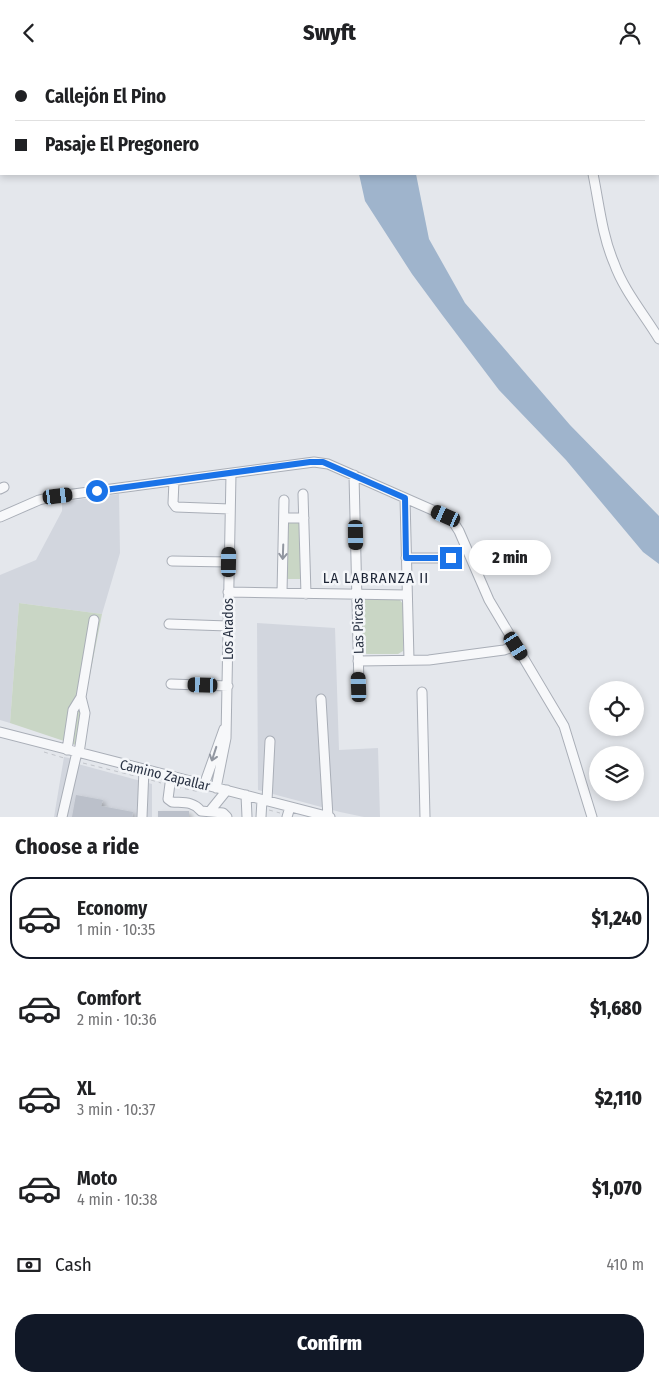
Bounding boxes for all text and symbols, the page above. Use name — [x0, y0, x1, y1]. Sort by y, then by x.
icon: back — [15, 19, 43, 47]
text: Swyft — [303, 19, 356, 46]
icon: person — [616, 19, 644, 47]
text: Callejón El Pino — [45, 85, 166, 108]
text: Pasaje El Pregonero — [45, 133, 199, 156]
route start — [86, 480, 108, 502]
car — [42, 487, 73, 505]
car — [429, 503, 462, 529]
car — [348, 520, 363, 550]
callout: 2 min — [468, 541, 551, 575]
one-way arrow — [278, 544, 287, 560]
car — [221, 547, 236, 577]
route end — [440, 547, 462, 569]
text: 2 min — [492, 548, 528, 567]
district label: LA LABRANZA II — [323, 569, 429, 587]
street label: Los Arados — [220, 598, 237, 660]
street label: Las Pircas — [350, 598, 367, 654]
car — [501, 629, 530, 663]
car — [350, 672, 367, 702]
car — [187, 677, 218, 693]
map controls — [589, 681, 644, 801]
button: locate — [589, 681, 644, 736]
one-way arrow — [209, 746, 219, 762]
button: layers — [589, 746, 644, 801]
street label: Camino Zapallar — [118, 756, 212, 795]
text: Choose a ride — [15, 833, 139, 860]
icon: car — [17, 896, 62, 941]
text: Economy — [77, 897, 147, 920]
text: $1,240 — [592, 907, 642, 930]
text: 1 min · 10:35 — [77, 920, 155, 939]
icon: car — [17, 986, 62, 1031]
text: Comfort — [77, 987, 141, 1010]
text: $1,680 — [590, 997, 642, 1020]
text: 2 min · 10:36 — [77, 1010, 157, 1029]
icon: car — [17, 1076, 62, 1121]
text: XL — [77, 1077, 96, 1100]
text: $2,110 — [595, 1087, 642, 1110]
text: 3 min · 10:37 — [77, 1100, 155, 1119]
icon: car — [17, 1166, 62, 1211]
text: Moto — [77, 1167, 117, 1190]
text: $1,070 — [592, 1177, 642, 1200]
text: 4 min · 10:38 — [77, 1190, 158, 1209]
icon: cash — [15, 1251, 43, 1279]
text: Cash — [55, 1253, 92, 1276]
text: 410 m — [606, 1255, 644, 1274]
button: Confirm — [15, 1314, 644, 1372]

